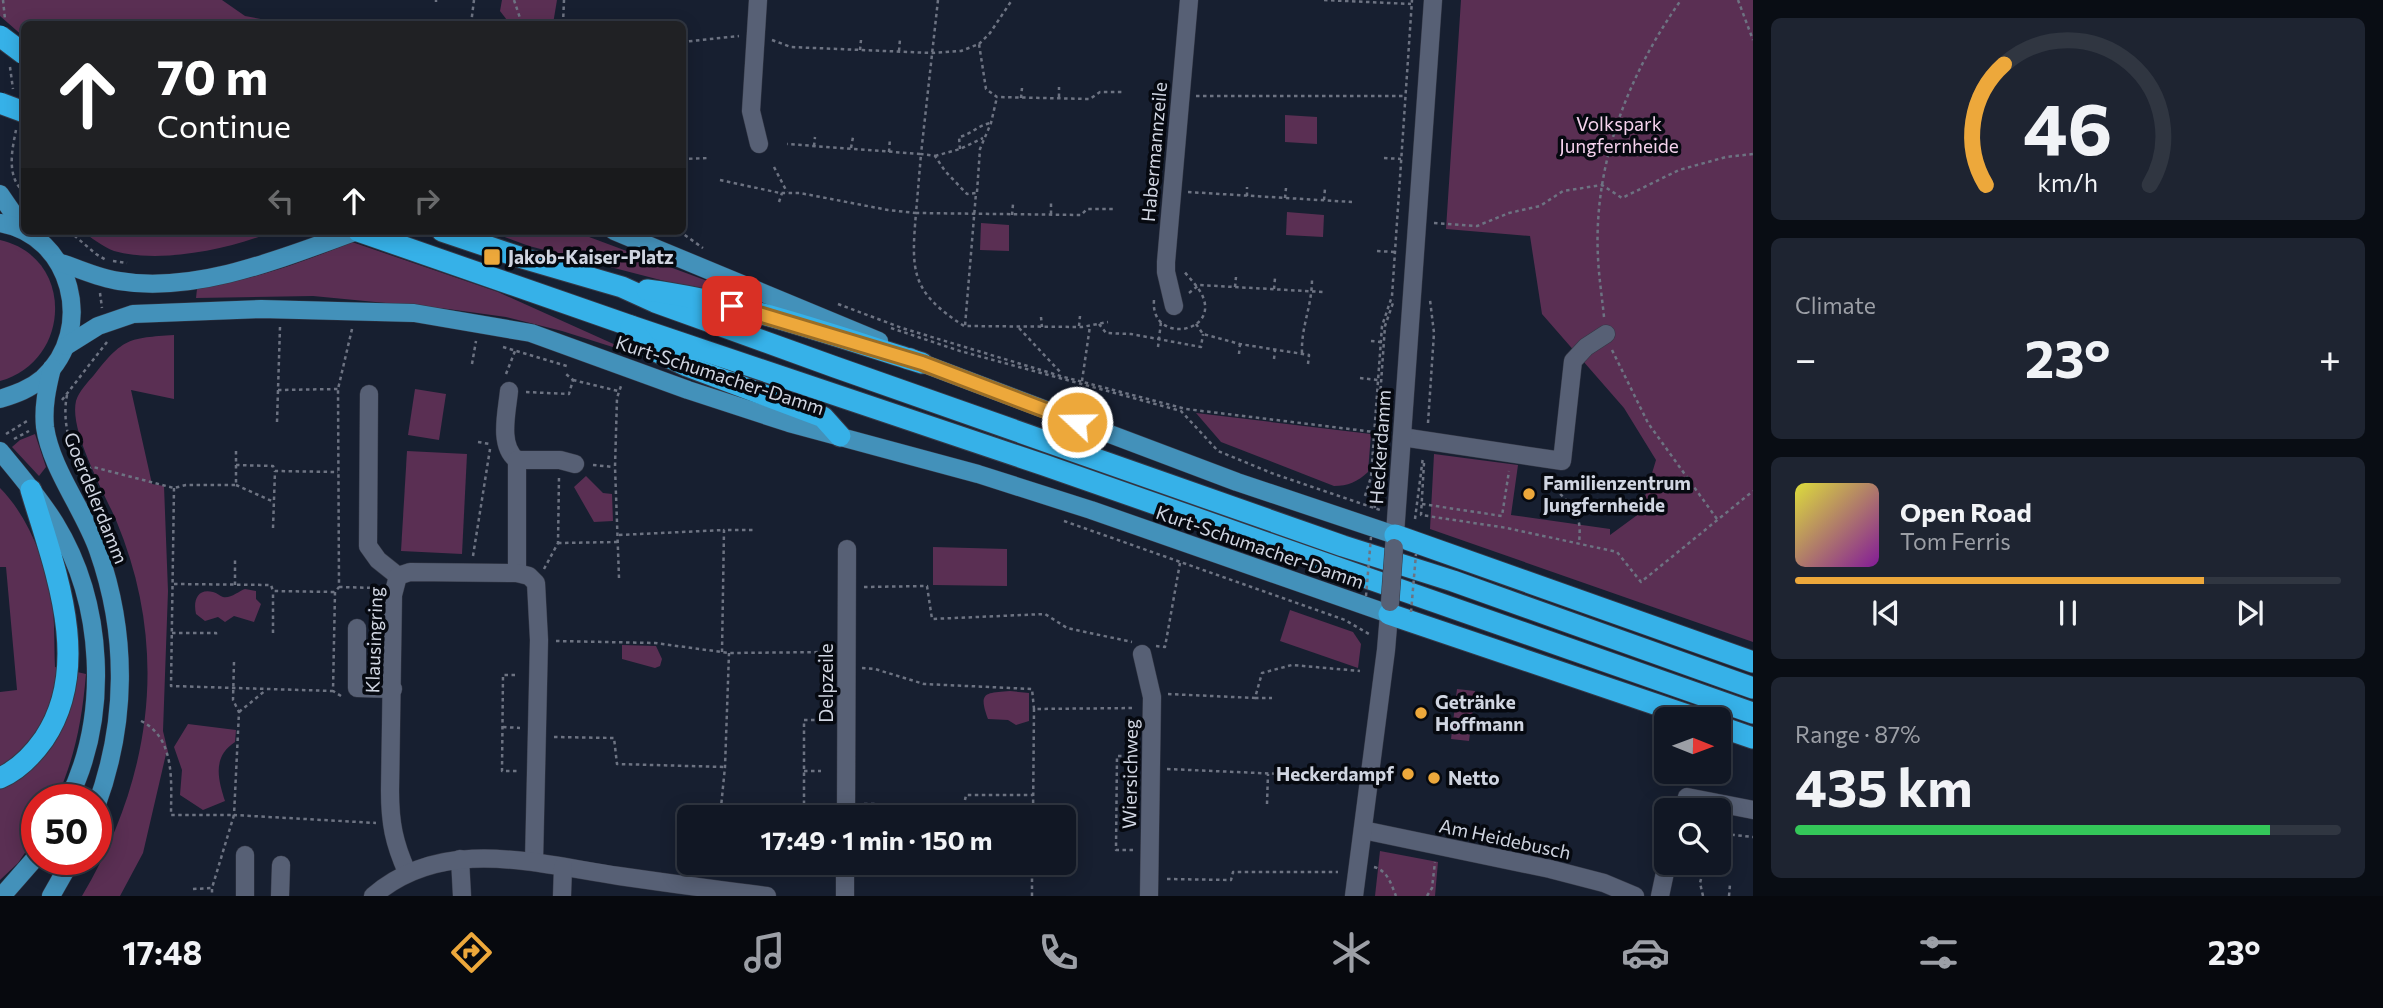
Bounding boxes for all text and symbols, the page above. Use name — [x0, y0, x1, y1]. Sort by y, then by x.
text: 70 m — [157, 45, 268, 105]
icon: ahead — [42, 49, 133, 140]
street label: Habermannzeile — [1136, 81, 1171, 223]
text: 46 — [2023, 81, 2113, 170]
text: Continue — [157, 105, 291, 145]
park label: Volkspark Jungfernheide — [1559, 112, 1679, 157]
text: km/h — [2038, 167, 2098, 197]
icon: left — [262, 182, 300, 220]
icon: ahead — [335, 182, 373, 220]
icon: right — [408, 182, 446, 220]
place label: Jakob-Kaiser-Platz — [508, 245, 674, 268]
marker: Jakob-Kaiser-Platz — [482, 247, 502, 267]
pin — [702, 276, 762, 336]
icon: arrive — [713, 287, 751, 325]
text: Climate — [1795, 291, 1876, 319]
text: 23° — [2025, 325, 2111, 389]
street label: Kurt-Schumacher-Damm — [613, 330, 827, 419]
text: − — [1795, 334, 1817, 381]
text: + — [2319, 334, 2341, 381]
position arrow — [1040, 385, 1114, 459]
street label: Heckerdamm — [1364, 389, 1395, 505]
street label: Goerdelerdamm — [60, 429, 133, 567]
place label: Familienzentrum Jungfernheide — [1543, 471, 1691, 516]
marker: Familienzentrum Jungfernheide — [1521, 486, 1537, 502]
text: Open Road — [1900, 496, 2032, 527]
street label: Kurt-Schumacher-Damm — [1153, 500, 1367, 593]
text: Tom Ferris — [1900, 527, 2011, 555]
street label: Klausingring — [360, 586, 387, 694]
icon: previous — [1867, 594, 1905, 632]
icon: pause — [2049, 594, 2087, 632]
icon: next — [2231, 594, 2269, 632]
street label: Delpzeile — [814, 643, 837, 723]
place label: Getränke Hoffmann — [1435, 690, 1524, 735]
marker: Getränke Hoffmann — [1413, 705, 1429, 721]
north arrow — [1654, 707, 1731, 784]
map controls — [1654, 707, 1731, 875]
street label: Wiersichweg — [1117, 719, 1142, 829]
text: Range · 87% — [1795, 720, 1920, 748]
text: 435 km — [1795, 754, 1973, 818]
place label: Heckerdampf — [1276, 762, 1394, 785]
marker: Heckerdampf — [1400, 766, 1416, 782]
place label: Netto — [1448, 766, 1500, 789]
marker: Netto — [1426, 770, 1442, 786]
speed limit sign: 50 — [21, 784, 112, 875]
button: search — [1654, 798, 1731, 875]
street label: Am Heidebusch — [1437, 813, 1573, 864]
text: 17:49 · 1 min · 150 m — [760, 824, 993, 855]
icon: directions — [447, 928, 496, 977]
icon: music — [740, 928, 789, 977]
icon: phone — [1034, 928, 1083, 977]
icon: climate — [1327, 928, 1376, 977]
icon: car — [1621, 928, 1670, 977]
icon: filters — [1914, 928, 1963, 977]
text: 17:48 — [122, 932, 202, 972]
text: 23° — [2208, 932, 2261, 972]

